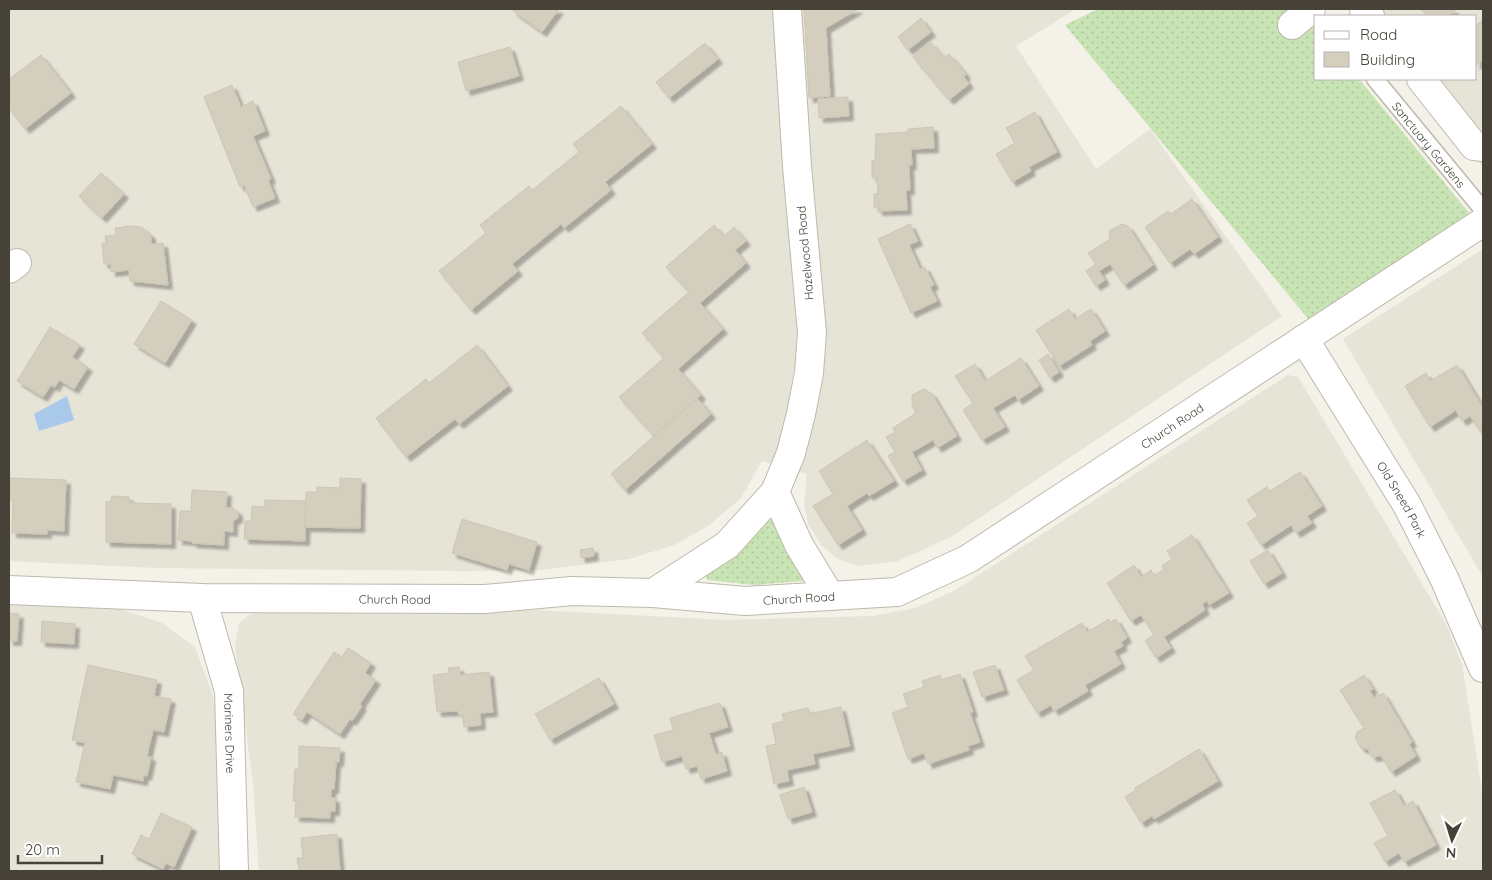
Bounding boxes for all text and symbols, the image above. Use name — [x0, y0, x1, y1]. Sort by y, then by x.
legend — [1314, 15, 1477, 80]
text: Road — [1360, 25, 1397, 44]
text: Building — [1360, 50, 1415, 69]
street label: Sanctuary Gardens — [1389, 99, 1469, 191]
street label: Hazelwood Road — [793, 205, 817, 301]
street label: Church Road — [1138, 400, 1206, 452]
street label: Old Sneed Park — [1374, 458, 1430, 540]
street label: Church Road — [763, 588, 835, 607]
street label: Church Road — [359, 591, 431, 606]
street label: Mariners Drive — [222, 693, 239, 774]
north arrow — [1427, 815, 1477, 865]
scale bar — [18, 832, 101, 864]
text: 20 m — [25, 840, 60, 859]
text: N — [1445, 844, 1457, 862]

